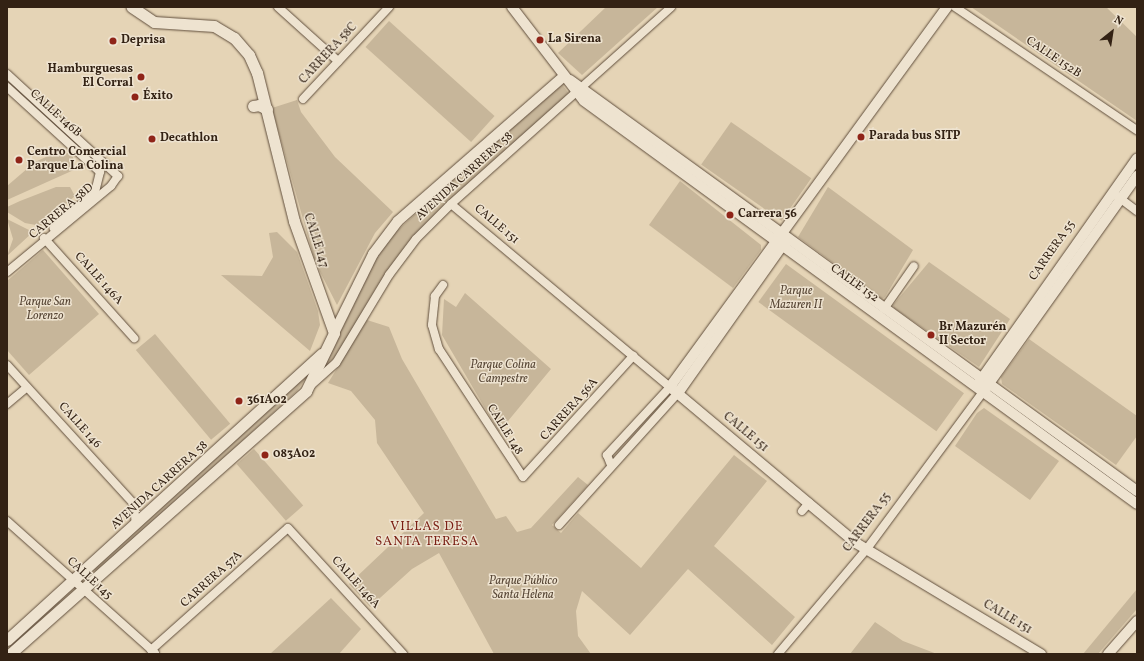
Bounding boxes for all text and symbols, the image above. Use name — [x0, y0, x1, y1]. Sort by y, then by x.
north arrow — [1092, 12, 1132, 52]
text: N — [1111, 13, 1125, 30]
street label: CARRERA 58C — [297, 20, 361, 88]
place label: La Sirena — [548, 33, 601, 47]
place label: Deprisa — [121, 34, 165, 48]
street label: CALLE 152B — [1023, 34, 1083, 82]
marker: La Sirena — [535, 35, 545, 45]
marker: Deprisa — [108, 36, 118, 46]
place label: Hamburguesas El Corral — [48, 63, 133, 91]
marker: Hamburguesas El Corral — [136, 72, 146, 82]
street label: CALLE 146B — [26, 87, 84, 141]
place label: Éxito — [143, 90, 173, 104]
marker: Éxito — [130, 92, 140, 102]
street label: AVENIDA CARRERA 58 — [414, 130, 516, 224]
place label: Parada bus SITP — [869, 130, 960, 144]
place label: Decathlon — [160, 132, 218, 146]
marker: Parada bus SITP — [856, 132, 866, 142]
marker: Decathlon — [147, 134, 157, 144]
place label: Centro Comercial Parque La Colina — [27, 146, 126, 174]
marker: Centro Comercial Parque La Colina — [14, 155, 24, 165]
street label: CARRERA 58D — [27, 181, 97, 243]
street label: CALLE 151 — [471, 202, 521, 248]
place label: Carrera 56 — [738, 208, 797, 222]
marker: Carrera 56 — [725, 210, 735, 220]
street label: CALLE 147 — [299, 212, 331, 270]
street label: CARRERA 55 — [1027, 218, 1079, 284]
street label: CALLE 146A — [71, 250, 125, 308]
street label: CALLE 152 — [827, 262, 881, 306]
park label: Parque Mazuren II — [770, 285, 822, 313]
park label: Parque San Lorenzo — [19, 296, 71, 324]
place label: Br Mazurén II Sector — [939, 321, 1006, 349]
marker: Br Mazurén II Sector — [926, 330, 936, 340]
park label: Parque Colina Campestre — [470, 359, 536, 387]
street label: CARRERA 56A — [538, 376, 602, 444]
place label: 361A02 — [247, 394, 287, 408]
marker: 361A02 — [234, 396, 244, 406]
street label: CALLE 146 — [55, 400, 103, 452]
street label: CALLE 148 — [483, 402, 525, 458]
street label: CALLE 151 — [720, 410, 770, 456]
street label: AVENIDA CARRERA 58 — [109, 439, 211, 533]
place label: 083A02 — [273, 448, 315, 462]
marker: 083A02 — [260, 450, 270, 460]
street label: CARRERA 55 — [841, 491, 895, 555]
district label: VILLAS DE SANTA TERESA — [375, 520, 479, 551]
street label: CARRERA 57A — [178, 549, 246, 611]
street label: CALLE 146A — [328, 554, 382, 612]
street label: CALLE 145 — [63, 555, 115, 603]
park label: Parque Público Santa Helena — [489, 575, 557, 603]
street label: CALLE 151 — [980, 598, 1034, 638]

